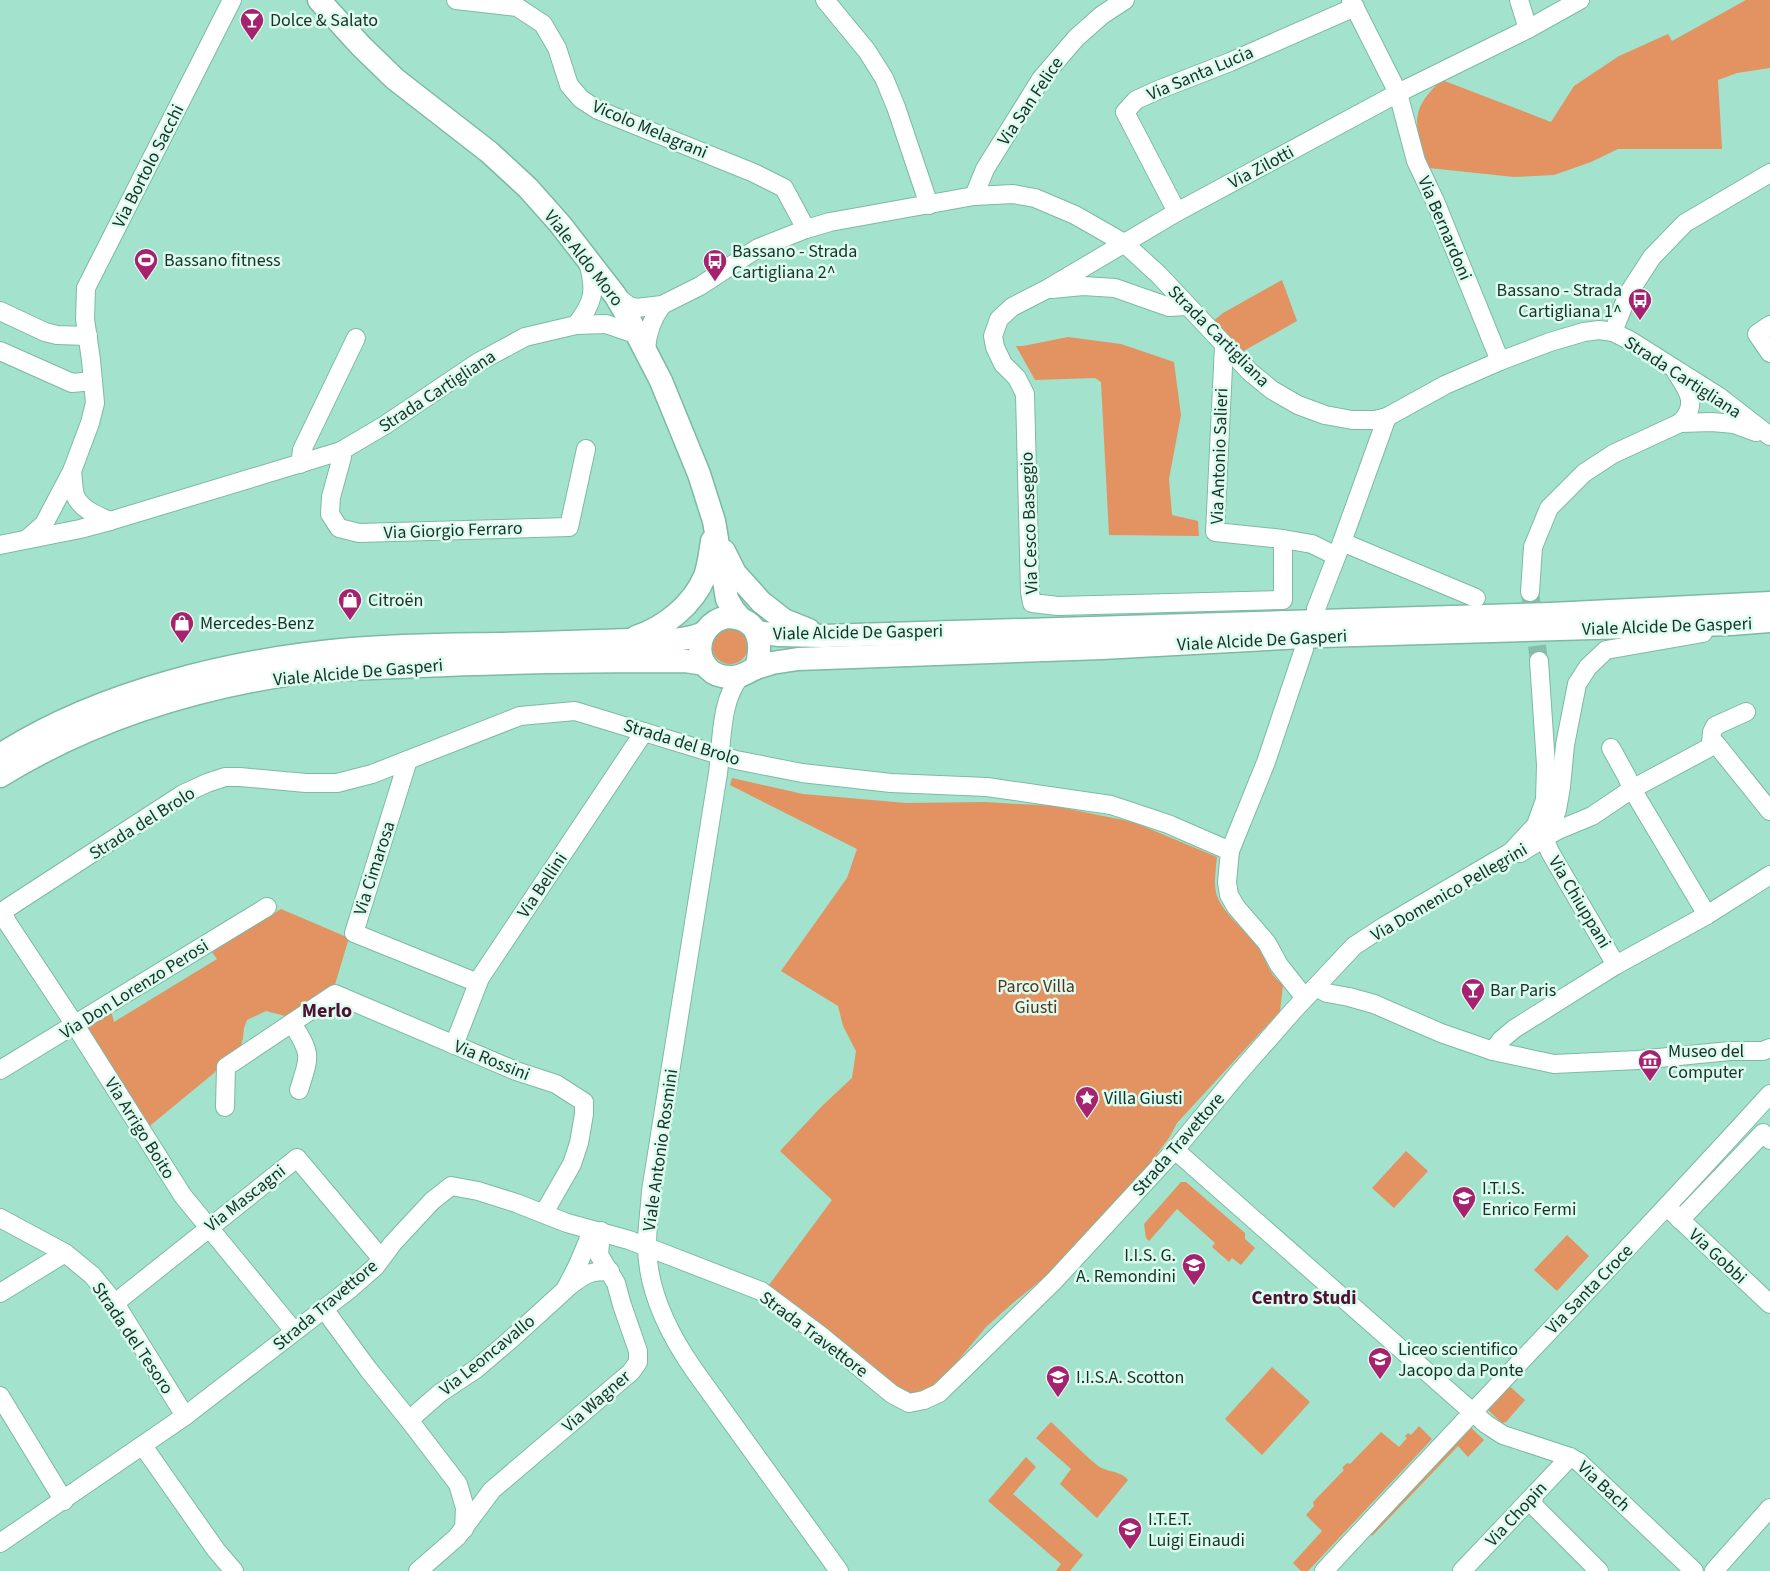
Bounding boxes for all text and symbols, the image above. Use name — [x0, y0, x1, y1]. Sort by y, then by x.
bar icon: Dolce & Salato — [239, 7, 265, 41]
place label: Dolce & Salato — [270, 8, 378, 33]
street label: Via Santa Lucia — [1143, 40, 1257, 107]
street label: Via San Felice — [992, 52, 1069, 150]
street label: Vicolo Melagrani — [588, 94, 711, 165]
street label: Via Bortolo Sacchi — [107, 100, 190, 232]
street label: Via Zilotti — [1224, 140, 1298, 195]
street label: Via Bernardoni — [1411, 172, 1478, 284]
street label: Viale Aldo Moro — [538, 205, 629, 312]
place label: Bassano - Strada Cartigliana 2^ — [732, 239, 857, 285]
sports icon: Bassano fitness — [133, 247, 159, 281]
place label: Bassano fitness — [164, 248, 281, 273]
bus stop icon: Bassano - Strada Cartigliana 2^ — [702, 248, 728, 282]
place label: Bassano - Strada Cartigliana 1^ — [1497, 278, 1622, 324]
street label: Strada Cartigliana — [1162, 280, 1275, 393]
bus stop icon: Bassano - Strada Cartigliana 1^ — [1627, 287, 1653, 321]
street label: Strada Cartigliana — [1619, 330, 1746, 425]
street label: Strada Cartigliana — [374, 344, 501, 439]
street label: Via Antonio Salieri — [1205, 387, 1234, 525]
street label: Via Cesco Baseggio — [1015, 451, 1044, 595]
street label: Via Giorgio Ferraro — [383, 516, 523, 545]
shop icon: Citroën — [337, 587, 363, 621]
place label: Citroën — [368, 588, 423, 613]
shop icon: Mercedes-Benz — [169, 610, 195, 644]
place label: Mercedes-Benz — [200, 611, 314, 636]
street label: Viale Alcide De Gasperi — [1581, 611, 1753, 642]
street label: Viale Alcide De Gasperi — [773, 619, 943, 646]
street label: Viale Alcide De Gasperi — [1176, 624, 1348, 657]
street label: Viale Alcide De Gasperi — [272, 653, 444, 692]
street label: Strada del Brolo — [620, 713, 743, 772]
street label: Strada del Brolo — [84, 781, 200, 866]
street label: Via Cimarosa — [348, 818, 401, 918]
street label: Via Domenico Pellegrini — [1366, 837, 1532, 948]
street label: Via Bellini — [511, 848, 573, 923]
street label: Via Chiuppani — [1542, 851, 1617, 953]
street label: Via Don Lorenzo Perosi — [55, 934, 213, 1045]
park label: Parco Villa Giusti — [997, 974, 1075, 1020]
bar icon: Bar Paris — [1460, 977, 1486, 1011]
place label: Bar Paris — [1490, 978, 1556, 1003]
district label: Merlo — [302, 997, 352, 1025]
street label: Via Rossini — [450, 1034, 534, 1087]
place label: Museo del Computer — [1668, 1039, 1745, 1085]
museum icon: Museo del Computer — [1637, 1048, 1663, 1082]
street label: Viale Antonio Rosmini — [637, 1067, 684, 1233]
street label: Via Arrigo Boito — [98, 1073, 181, 1184]
place icon: Villa Giusti — [1074, 1085, 1100, 1119]
place label: Villa Giusti — [1104, 1086, 1183, 1111]
street label: Strada Travettore — [1126, 1087, 1230, 1202]
street label: Via Mascagni — [200, 1159, 291, 1238]
place label: I.T.I.S. Enrico Fermi — [1482, 1176, 1576, 1222]
school or university icon: I.T.I.S. Enrico Fermi — [1451, 1185, 1477, 1219]
street label: Via Gobbi — [1683, 1223, 1752, 1290]
street label: Via Santa Croce — [1540, 1239, 1639, 1340]
place label: I.I.S. G. A. Remondini — [1076, 1243, 1176, 1289]
school or university icon: I.I.S. G. A. Remondini — [1181, 1252, 1207, 1286]
street label: Strada Travettore — [268, 1254, 383, 1357]
street label: Strada del Tesoro — [86, 1277, 179, 1399]
street label: Strada Travettore — [754, 1285, 873, 1384]
district label: Centro Studi — [1252, 1285, 1357, 1312]
street label: Via Leoncavallo — [434, 1309, 540, 1402]
place label: Liceo scientifico Jacopo da Ponte — [1398, 1337, 1523, 1383]
school or university icon: Liceo scientifico Jacopo da Ponte — [1367, 1346, 1393, 1380]
street label: Via Wagner — [557, 1364, 637, 1438]
school or university icon: I.I.S.A. Scotton — [1045, 1364, 1071, 1398]
place label: I.I.S.A. Scotton — [1076, 1365, 1184, 1390]
street label: Via Bach — [1572, 1455, 1636, 1517]
street label: Via Chopin — [1480, 1476, 1553, 1552]
place label: I.T.E.T. Luigi Einaudi — [1148, 1507, 1245, 1553]
school or university icon: I.T.E.T. Luigi Einaudi — [1117, 1516, 1143, 1550]

